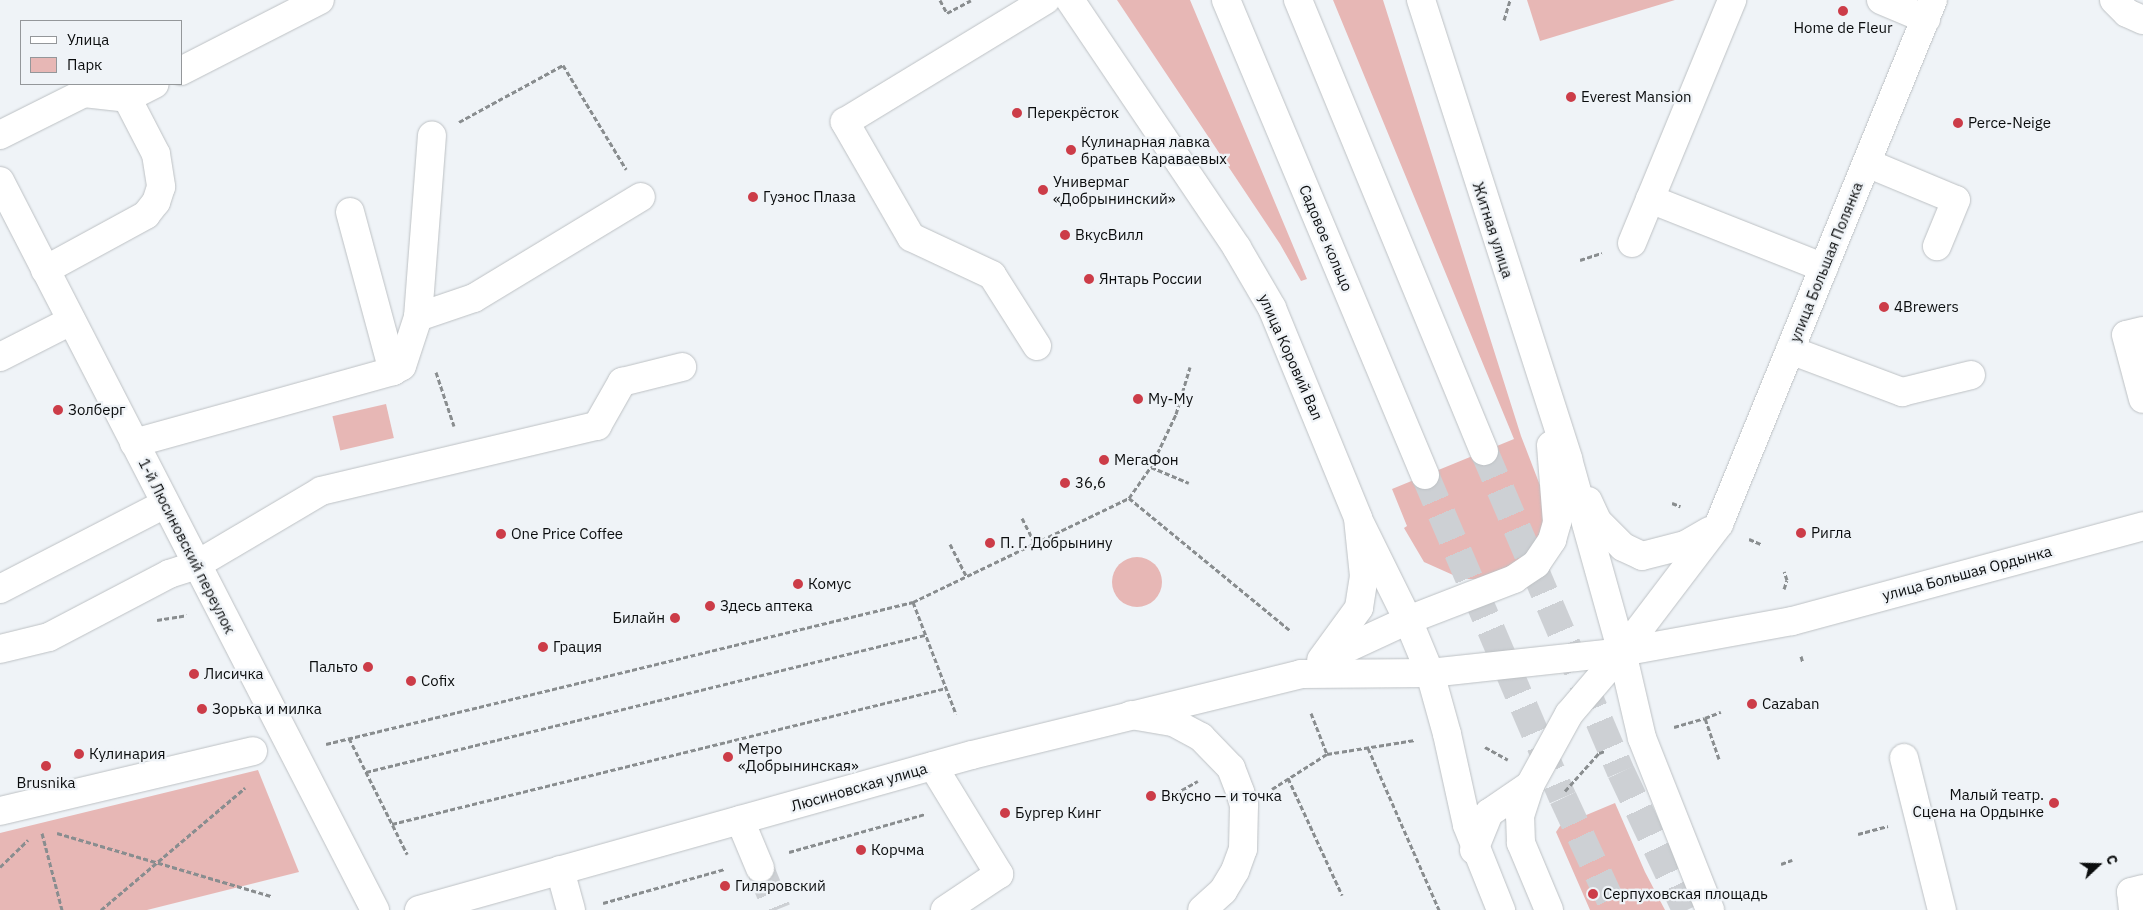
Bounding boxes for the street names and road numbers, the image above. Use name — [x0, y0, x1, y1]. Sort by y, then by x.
street label: Житная улица — [1469, 179, 1517, 281]
street label: улица Большая Полянка — [1786, 179, 1866, 345]
street label: Садовое кольцо — [1296, 182, 1356, 294]
street label: улица Коровий Вал — [1255, 291, 1327, 423]
street label: 1-й Люсиновский переулок — [135, 455, 239, 637]
street label: улица Большая Ордынка — [1880, 542, 2054, 604]
street label: Люсиновская улица — [789, 759, 929, 815]

